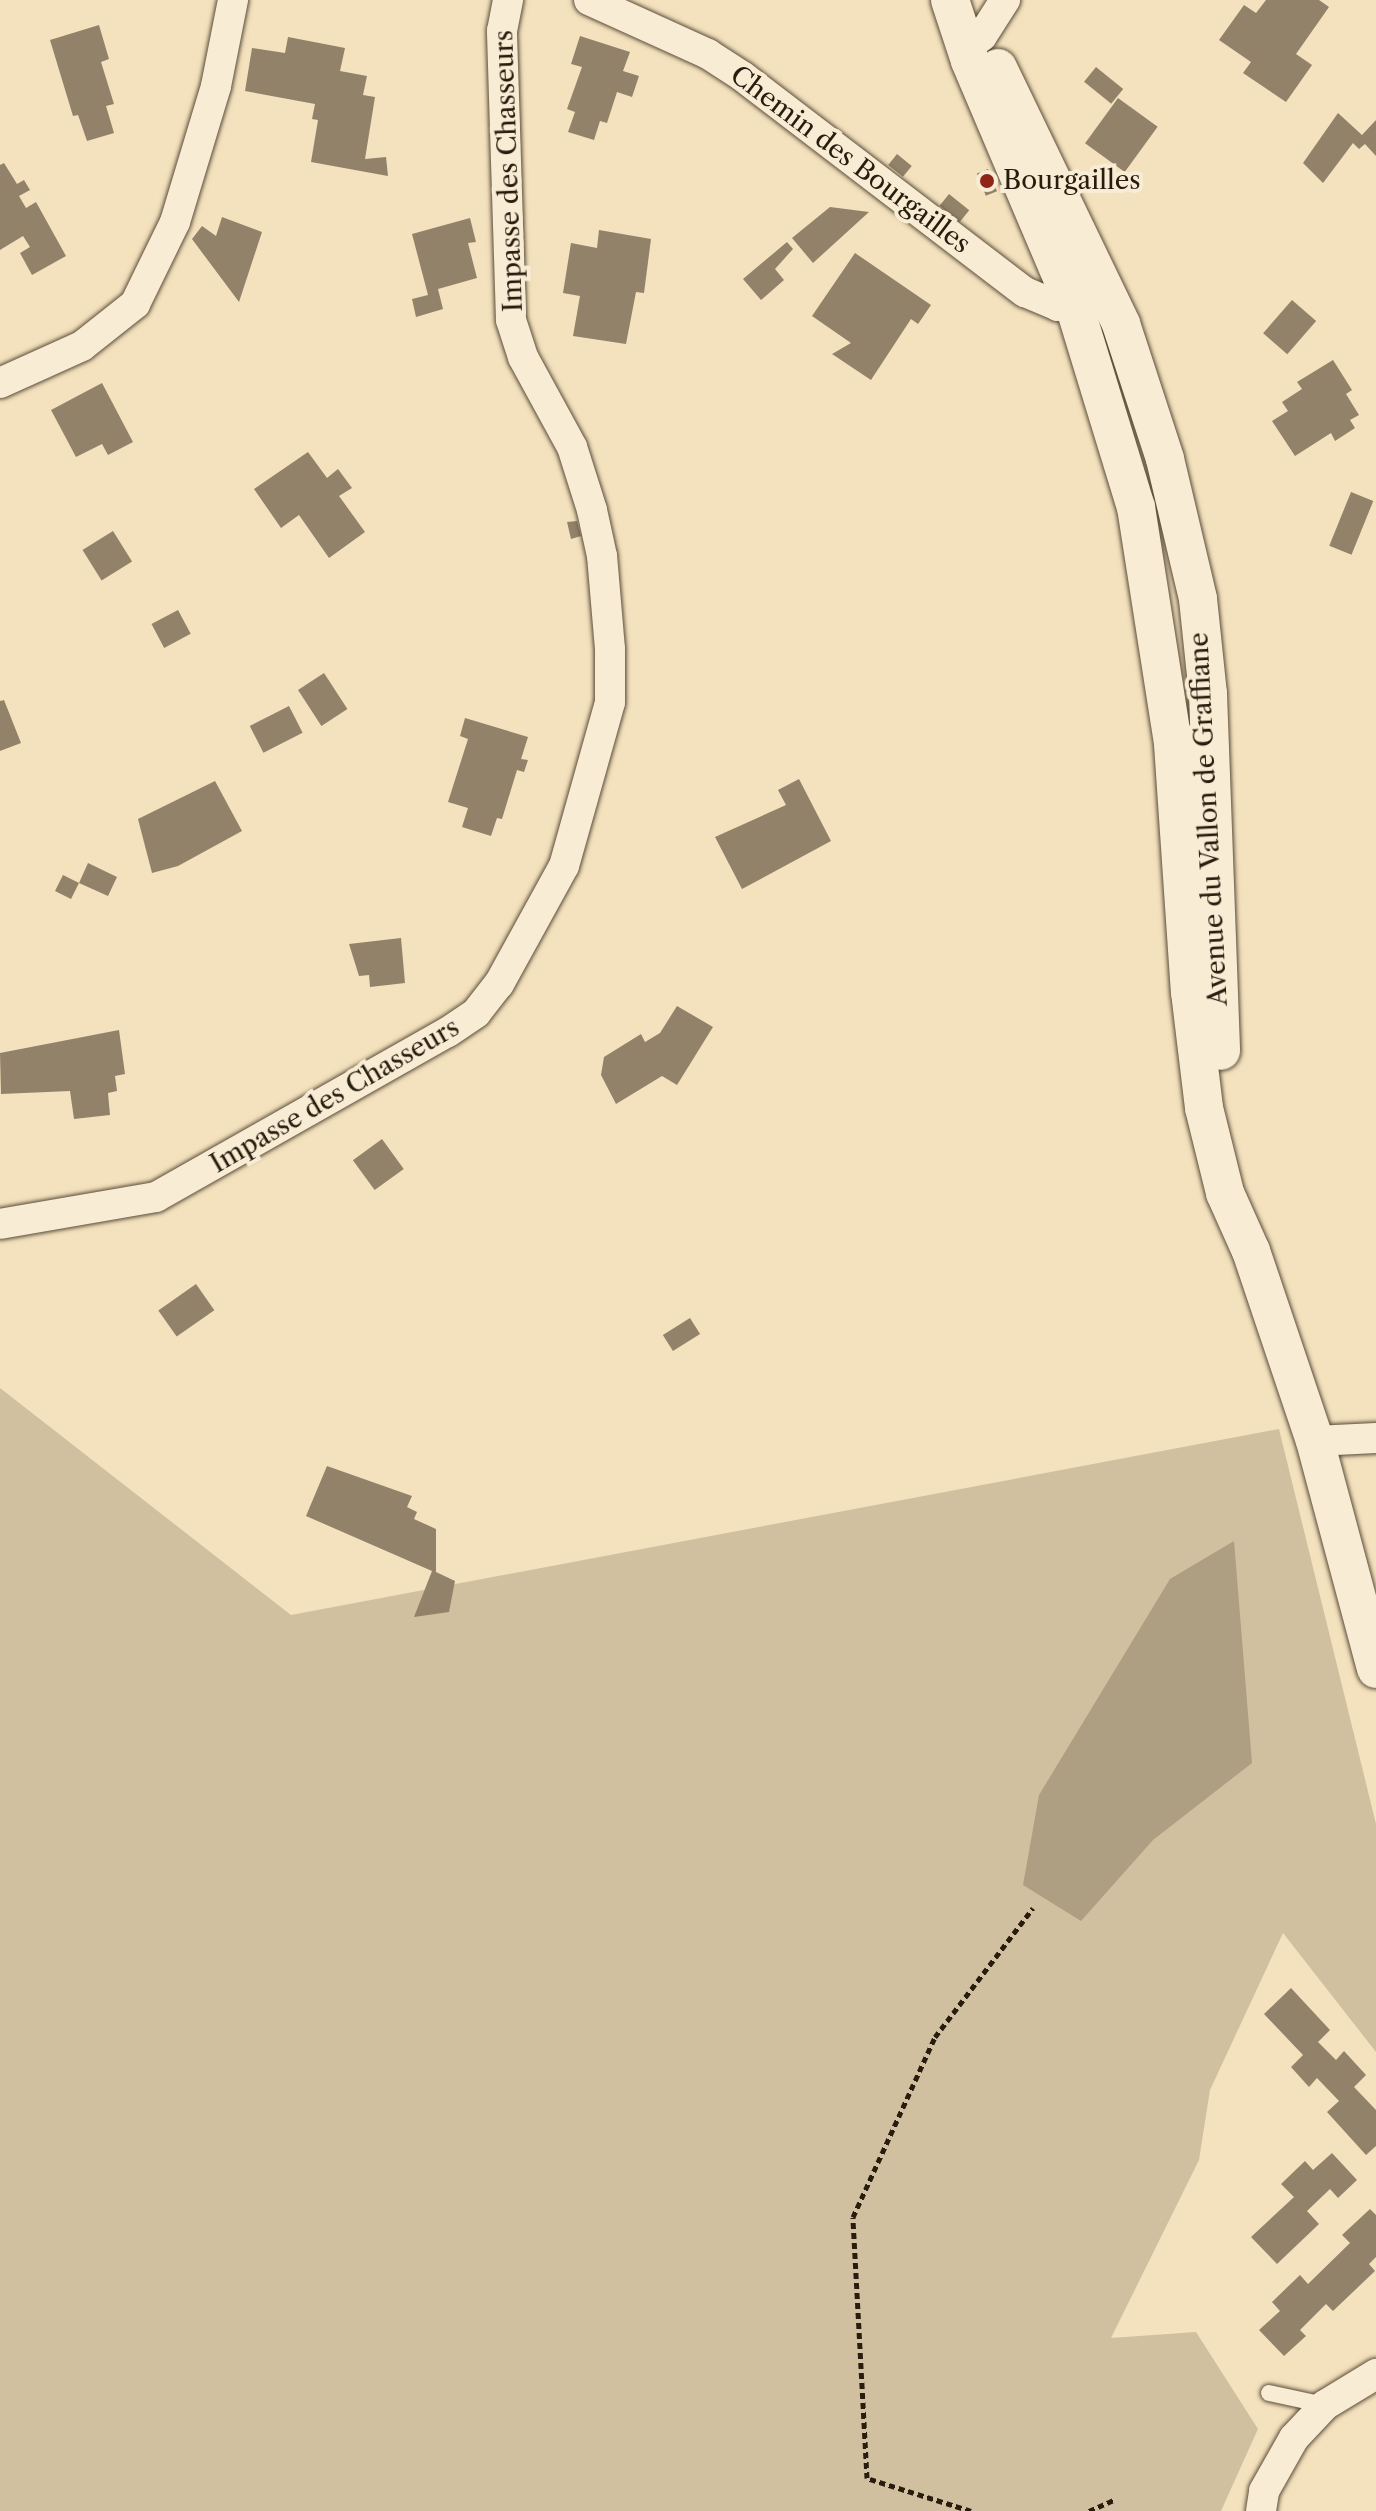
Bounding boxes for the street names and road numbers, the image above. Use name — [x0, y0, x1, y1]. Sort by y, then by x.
street label: Impasse des Chasseurs — [488, 30, 530, 312]
street label: Chemin des Bourgailles — [724, 60, 976, 260]
street label: Avenue du Vallon de Graffiane — [1184, 631, 1234, 1007]
street label: Impasse des Chasseurs — [205, 1012, 465, 1180]

